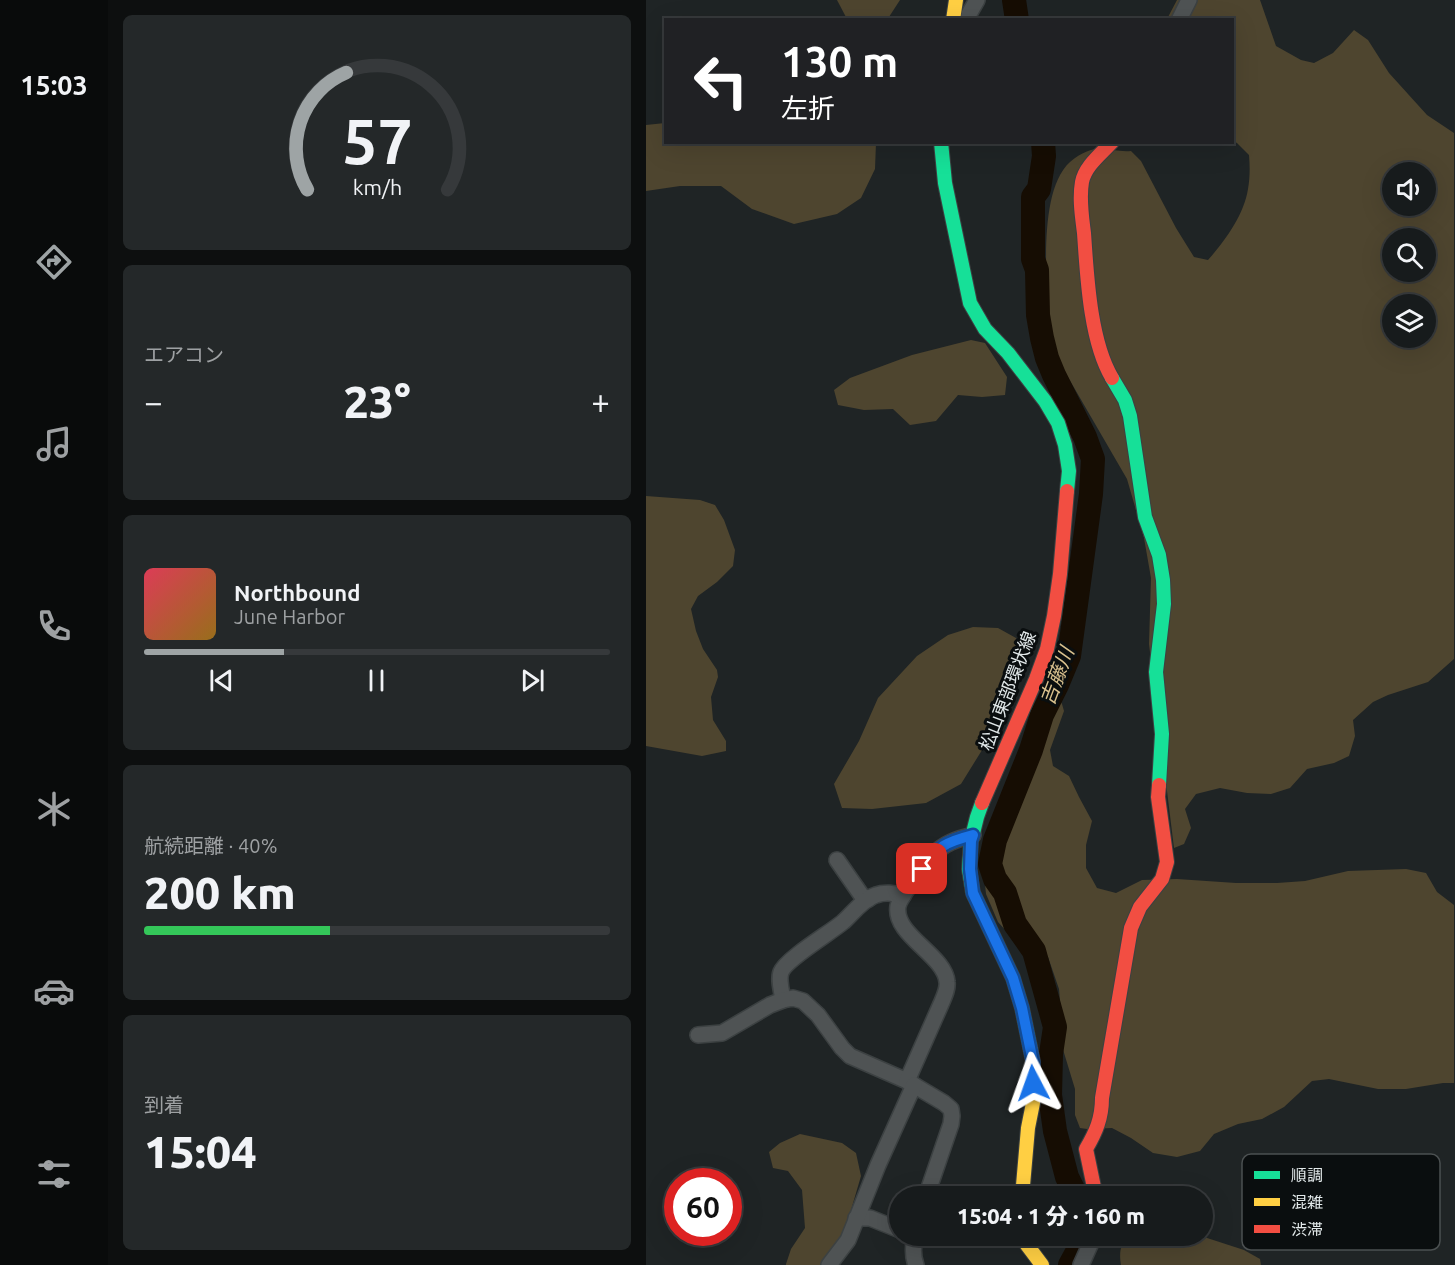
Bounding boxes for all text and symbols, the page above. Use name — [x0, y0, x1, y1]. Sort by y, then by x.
text: 130 m — [781, 38, 898, 85]
icon: left — [682, 42, 760, 120]
text: 15:03 — [20, 70, 88, 100]
text: 左折 — [781, 93, 835, 123]
text: 57 — [342, 106, 412, 176]
map controls — [1382, 162, 1436, 348]
button: sound — [1382, 162, 1436, 216]
text: km/h — [352, 175, 402, 199]
button: search — [1382, 228, 1436, 282]
icon: directions — [33, 241, 75, 283]
button: layers — [1382, 294, 1436, 348]
text: エアコン — [144, 343, 224, 366]
text: 23° — [343, 376, 411, 427]
text: − — [144, 383, 163, 420]
text: + — [591, 383, 610, 420]
icon: music — [33, 423, 75, 465]
text: Northbound — [234, 580, 360, 605]
icon: phone — [33, 605, 75, 647]
text: June Harbor — [234, 605, 345, 628]
street label: 松山東部環状線 — [975, 628, 1039, 753]
water label: 吉藤川 — [1035, 642, 1079, 708]
icon: previous — [205, 664, 238, 697]
icon: pause — [360, 664, 393, 697]
icon: next — [516, 664, 549, 697]
icon: climate — [33, 788, 75, 830]
text: 航続距離 · 40% — [144, 834, 277, 857]
pin — [896, 843, 947, 894]
icon: arrive — [905, 852, 938, 885]
text: 200 km — [144, 867, 296, 918]
icon: car — [33, 970, 75, 1012]
position arrow — [1001, 1051, 1065, 1115]
text: 到着 — [144, 1093, 184, 1116]
text: 15:04 — [144, 1126, 257, 1177]
icon: filters — [33, 1153, 75, 1195]
legend — [1242, 1154, 1440, 1250]
text: 順調 — [1291, 1166, 1323, 1184]
speed limit sign: 60 — [664, 1168, 742, 1246]
text: 混雑 — [1291, 1193, 1323, 1211]
text: 15:04 · 1 分 · 160 m — [957, 1203, 1145, 1228]
text: 渋滞 — [1291, 1220, 1323, 1238]

